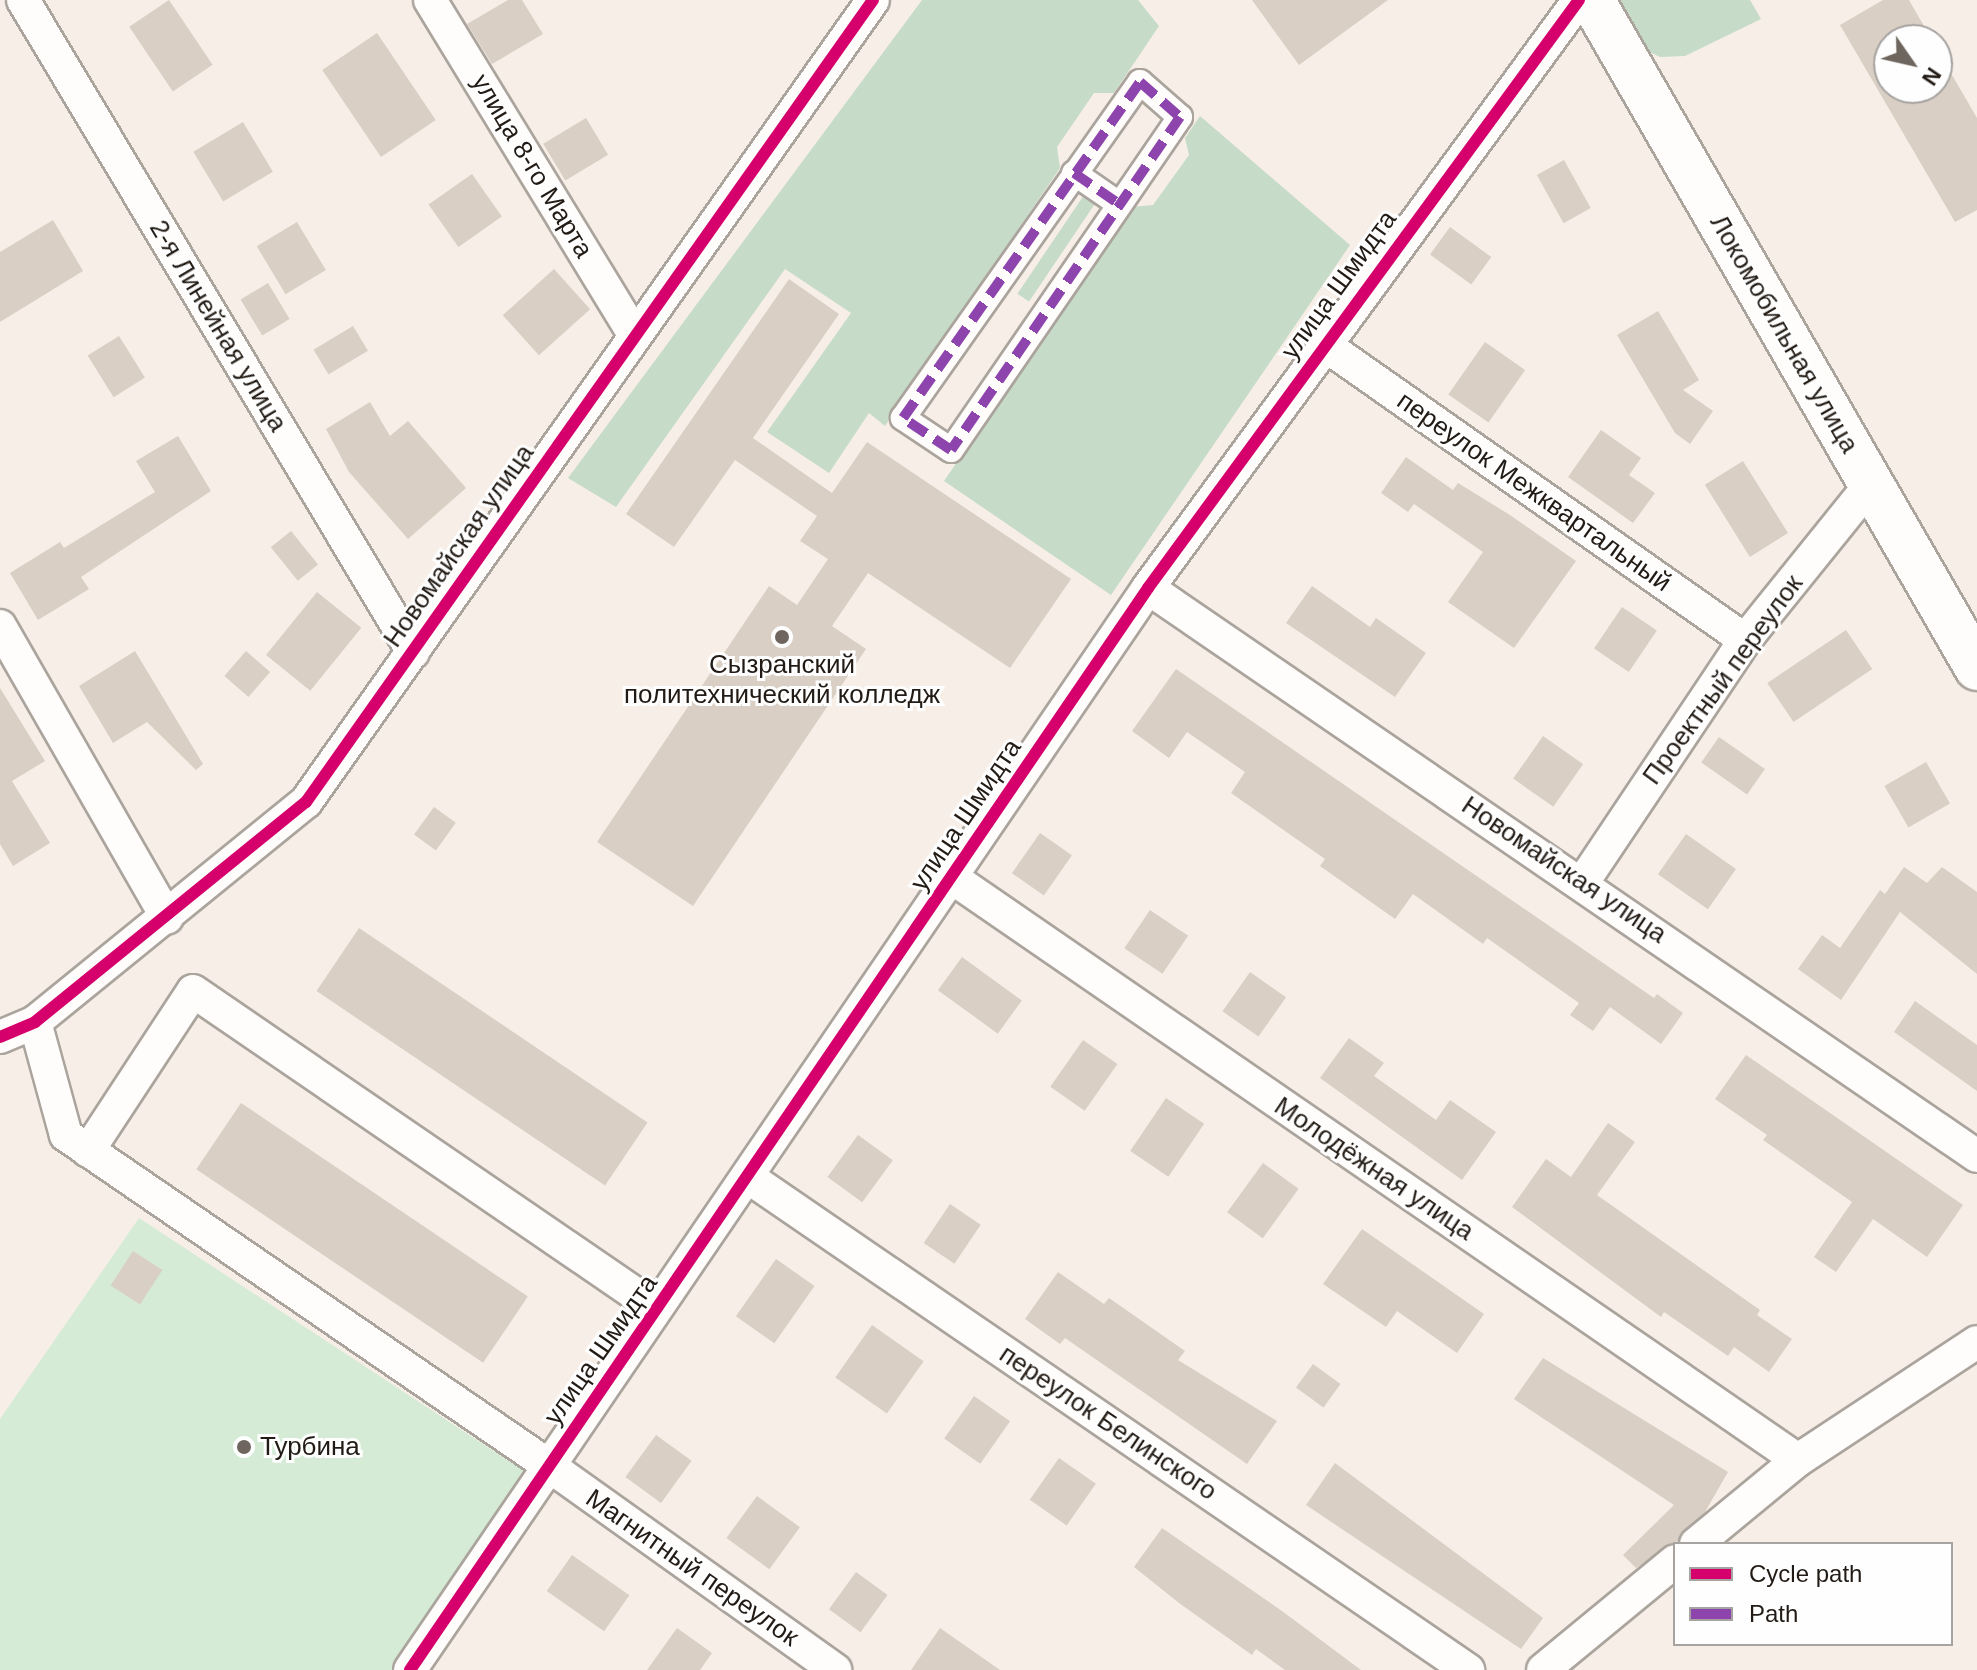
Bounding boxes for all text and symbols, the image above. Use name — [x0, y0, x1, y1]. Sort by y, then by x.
north arrow — [1873, 24, 1953, 104]
text: N — [1917, 63, 1946, 90]
street label: улица 8-го Марта — [465, 68, 599, 264]
street label: улица Шмидта — [1275, 205, 1403, 365]
street label: Локомобильная улица — [1703, 209, 1865, 459]
street label: 2-я Линейная улица — [143, 215, 293, 437]
street label: переулок Межквартальный — [1391, 385, 1677, 599]
street label: Новомайская улица — [377, 439, 541, 653]
street label: Проектный переулок — [1637, 569, 1809, 791]
marker: Сызранский политехнический колледж — [773, 628, 791, 646]
place label: Сызранский политехнический колледж — [624, 649, 940, 710]
street label: улица Шмидта — [904, 733, 1028, 897]
street label: Новомайская улица — [1456, 790, 1672, 950]
street label: Молодёжная улица — [1268, 1091, 1480, 1247]
street label: улица Шмидта — [538, 1269, 664, 1431]
street label: переулок Белинского — [993, 1339, 1223, 1507]
place label: Турбина — [260, 1431, 360, 1463]
marker: Турбина — [235, 1438, 253, 1456]
street label: Магнитный переулок — [580, 1483, 804, 1653]
legend — [1673, 1542, 1953, 1646]
text: Cycle path — [1749, 1560, 1862, 1587]
text: Path — [1749, 1600, 1798, 1627]

